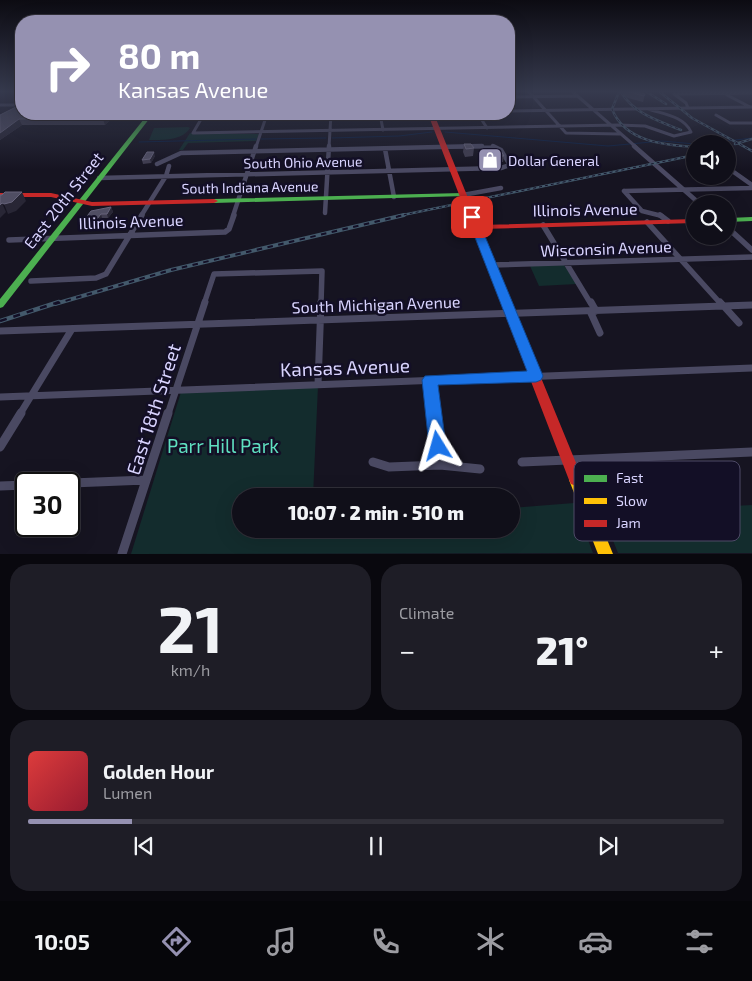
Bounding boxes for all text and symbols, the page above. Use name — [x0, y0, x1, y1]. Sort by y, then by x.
text: 80 m — [118, 34, 200, 76]
icon: right — [35, 35, 100, 100]
text: Kansas Avenue — [118, 76, 268, 102]
map controls — [686, 135, 736, 245]
button: sound — [686, 135, 736, 185]
shop icon: Dollar General — [477, 147, 503, 173]
street label: East 20th Street — [19, 148, 107, 252]
street label: South Ohio Avenue — [243, 152, 363, 172]
place label: Dollar General — [508, 152, 600, 169]
street label: South Indiana Avenue — [181, 177, 319, 197]
button: search — [686, 195, 736, 245]
pin — [451, 196, 493, 238]
street label: Illinois Avenue — [532, 199, 638, 219]
icon: arrive — [458, 203, 486, 231]
street label: Illinois Avenue — [78, 210, 184, 232]
street label: Wisconsin Avenue — [540, 236, 672, 260]
street label: South Michigan Avenue — [291, 292, 461, 316]
street label: East 18th Street — [121, 340, 185, 478]
street label: Kansas Avenue — [280, 353, 410, 381]
position arrow — [411, 419, 463, 471]
park label: Parr Hill Park — [167, 434, 279, 457]
legend — [574, 461, 740, 541]
text: Fast — [616, 469, 643, 486]
speed limit sign: 30 — [15, 472, 80, 537]
text: Slow — [616, 492, 648, 509]
text: 10:07 · 2 min · 510 m — [288, 501, 464, 524]
text: Jam — [616, 514, 641, 531]
text: 21 — [158, 588, 223, 666]
text: Climate — [399, 603, 454, 622]
text: 21° — [536, 627, 588, 673]
text: − — [399, 633, 415, 667]
text: + — [709, 633, 724, 667]
text: km/h — [171, 660, 210, 679]
text: Golden Hour — [103, 760, 214, 783]
text: Lumen — [103, 783, 152, 802]
icon: previous — [130, 832, 158, 860]
icon: pause — [362, 832, 390, 860]
icon: next — [594, 832, 622, 860]
icon: directions — [159, 924, 194, 959]
icon: music — [264, 924, 299, 959]
icon: phone — [368, 924, 403, 959]
icon: climate — [473, 924, 508, 959]
icon: car — [578, 924, 613, 959]
icon: filters — [682, 924, 717, 959]
text: 10:05 — [35, 928, 90, 954]

